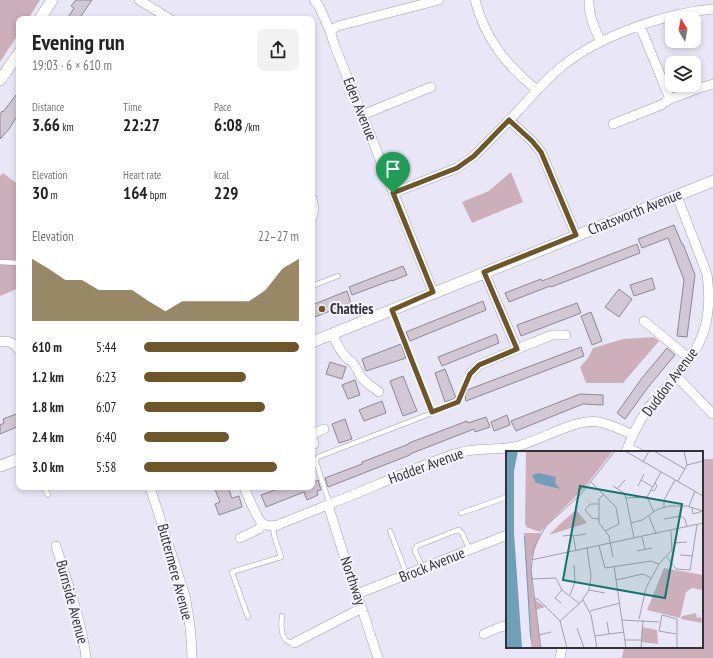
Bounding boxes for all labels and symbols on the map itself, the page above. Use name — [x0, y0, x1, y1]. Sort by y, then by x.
north arrow — [665, 12, 701, 48]
street label: Eden Avenue — [339, 74, 382, 143]
pin — [376, 152, 410, 193]
street label: Chatsworth Avenue — [585, 184, 685, 239]
place label: Chatties — [330, 299, 373, 318]
marker: Chatties — [317, 304, 327, 314]
street label: Duddon Avenue — [638, 344, 702, 420]
street label: Hodder Avenue — [386, 443, 466, 488]
inset map — [506, 451, 703, 648]
street label: Buttermere Avenue — [153, 522, 197, 622]
street label: Brock Avenue — [396, 543, 467, 586]
street label: Northway — [336, 554, 371, 608]
street label: Burnside Avenue — [52, 558, 93, 646]

